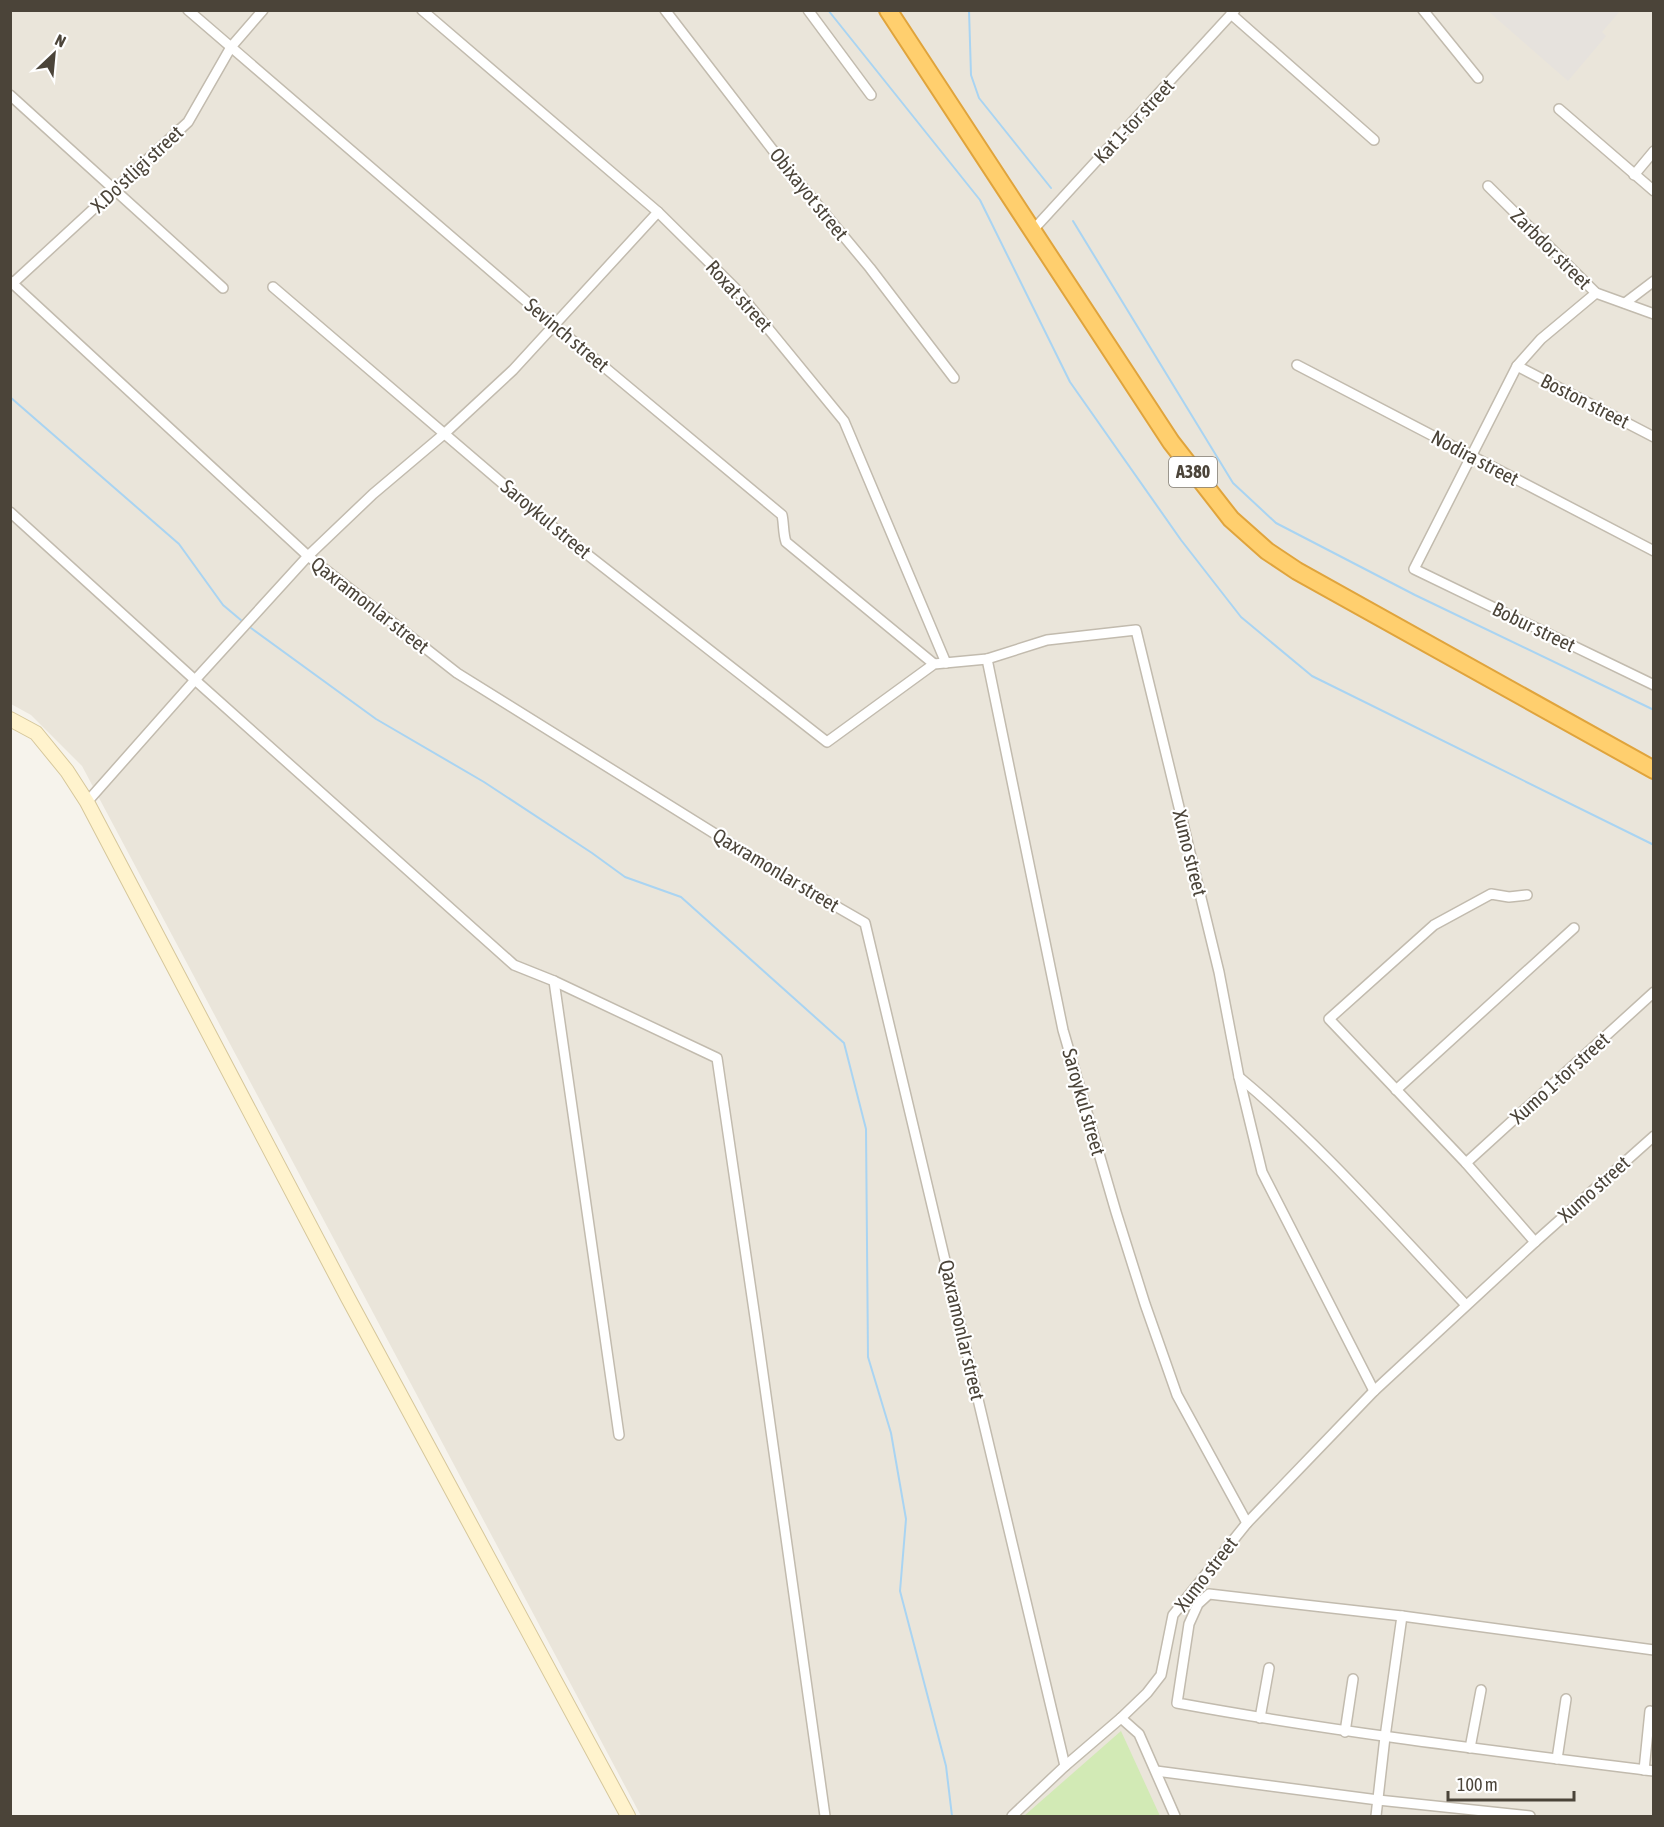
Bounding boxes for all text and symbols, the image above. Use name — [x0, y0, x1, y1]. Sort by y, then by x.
north arrow — [24, 24, 84, 84]
text: N — [52, 30, 69, 51]
street label: Kat 1-tor street — [1089, 74, 1179, 168]
street label: X.Do'stligi street — [86, 120, 187, 217]
street label: Obixayot street — [765, 143, 854, 244]
street label: Zarbdor street — [1507, 204, 1596, 294]
street label: Roxat street — [702, 255, 777, 336]
street label: Sevinch street — [521, 293, 614, 376]
street label: Boston street — [1537, 369, 1633, 433]
street label: Nodira street — [1428, 425, 1523, 490]
road number: A380 — [1169, 457, 1217, 487]
street label: Saroykul street — [497, 474, 596, 563]
street label: Qaxramonlar street — [307, 551, 434, 658]
street label: Bobur street — [1489, 597, 1580, 657]
street label: Xumo street — [1169, 808, 1212, 898]
street label: Qaxramonlar street — [709, 823, 844, 916]
street label: Xumo 1-tor street — [1506, 1027, 1614, 1128]
street label: Saroykul street — [1058, 1046, 1111, 1158]
street label: Xumo street — [1553, 1151, 1634, 1227]
street label: Qaxramonlar street — [935, 1258, 990, 1402]
street label: Xumo street — [1170, 1532, 1242, 1615]
scale bar — [1448, 1764, 1574, 1802]
text: 100 m — [1457, 1774, 1498, 1795]

